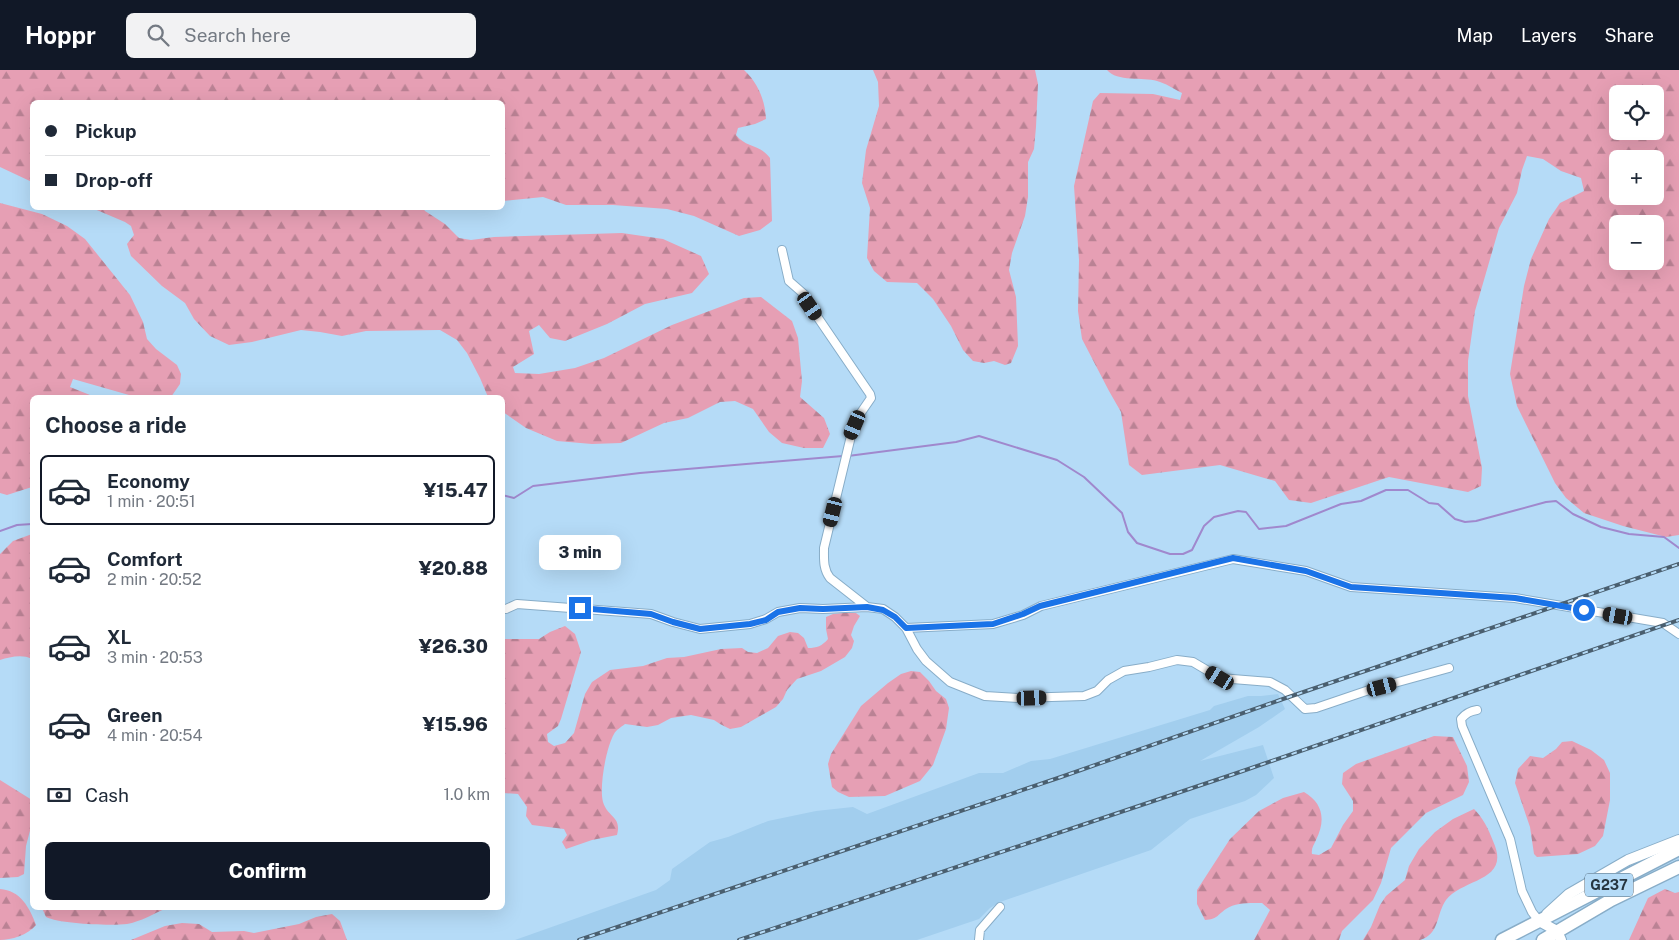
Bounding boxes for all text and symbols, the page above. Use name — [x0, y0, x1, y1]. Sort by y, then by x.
search box — [126, 13, 476, 58]
text: Hoppr — [25, 21, 96, 49]
icon: search — [144, 21, 172, 49]
text: Search here — [184, 24, 291, 46]
text: Map — [1457, 25, 1493, 46]
text: Layers — [1521, 25, 1577, 46]
text: Share — [1605, 25, 1654, 46]
map controls — [1609, 85, 1664, 270]
button: locate — [1609, 85, 1664, 140]
text: Pickup — [75, 120, 137, 142]
button: + — [1609, 150, 1664, 205]
text: Drop-off — [75, 169, 152, 191]
button: − — [1609, 215, 1664, 270]
car — [795, 289, 824, 323]
car — [842, 408, 867, 442]
text: Choose a ride — [45, 412, 187, 438]
icon: car — [47, 468, 92, 513]
text: Economy — [107, 470, 190, 492]
text: ¥15.47 — [423, 479, 488, 501]
text: 1 min · 20:51 — [107, 492, 196, 511]
car — [822, 496, 843, 528]
callout: 3 min — [539, 536, 621, 570]
text: 3 min — [559, 543, 601, 562]
icon: car — [47, 546, 92, 591]
text: Comfort — [107, 548, 183, 570]
text: ¥20.88 — [419, 557, 488, 579]
text: 2 min · 20:52 — [107, 570, 202, 589]
route end — [569, 597, 591, 619]
route start — [1573, 599, 1595, 621]
car — [1601, 606, 1634, 626]
icon: car — [47, 624, 92, 669]
text: XL — [107, 626, 132, 648]
text: ¥26.30 — [419, 635, 488, 657]
text: 3 min · 20:53 — [107, 648, 203, 667]
car — [1203, 664, 1236, 692]
car — [1365, 676, 1398, 698]
car — [1016, 690, 1047, 706]
icon: car — [47, 702, 92, 747]
text: Green — [107, 704, 162, 726]
text: ¥15.96 — [422, 713, 488, 735]
text: 4 min · 20:54 — [107, 726, 203, 745]
icon: cash — [45, 781, 73, 809]
text: Cash — [85, 784, 129, 806]
text: 1.0 km — [443, 785, 490, 804]
button: Confirm — [45, 842, 490, 900]
road number: G237 — [1585, 874, 1633, 896]

